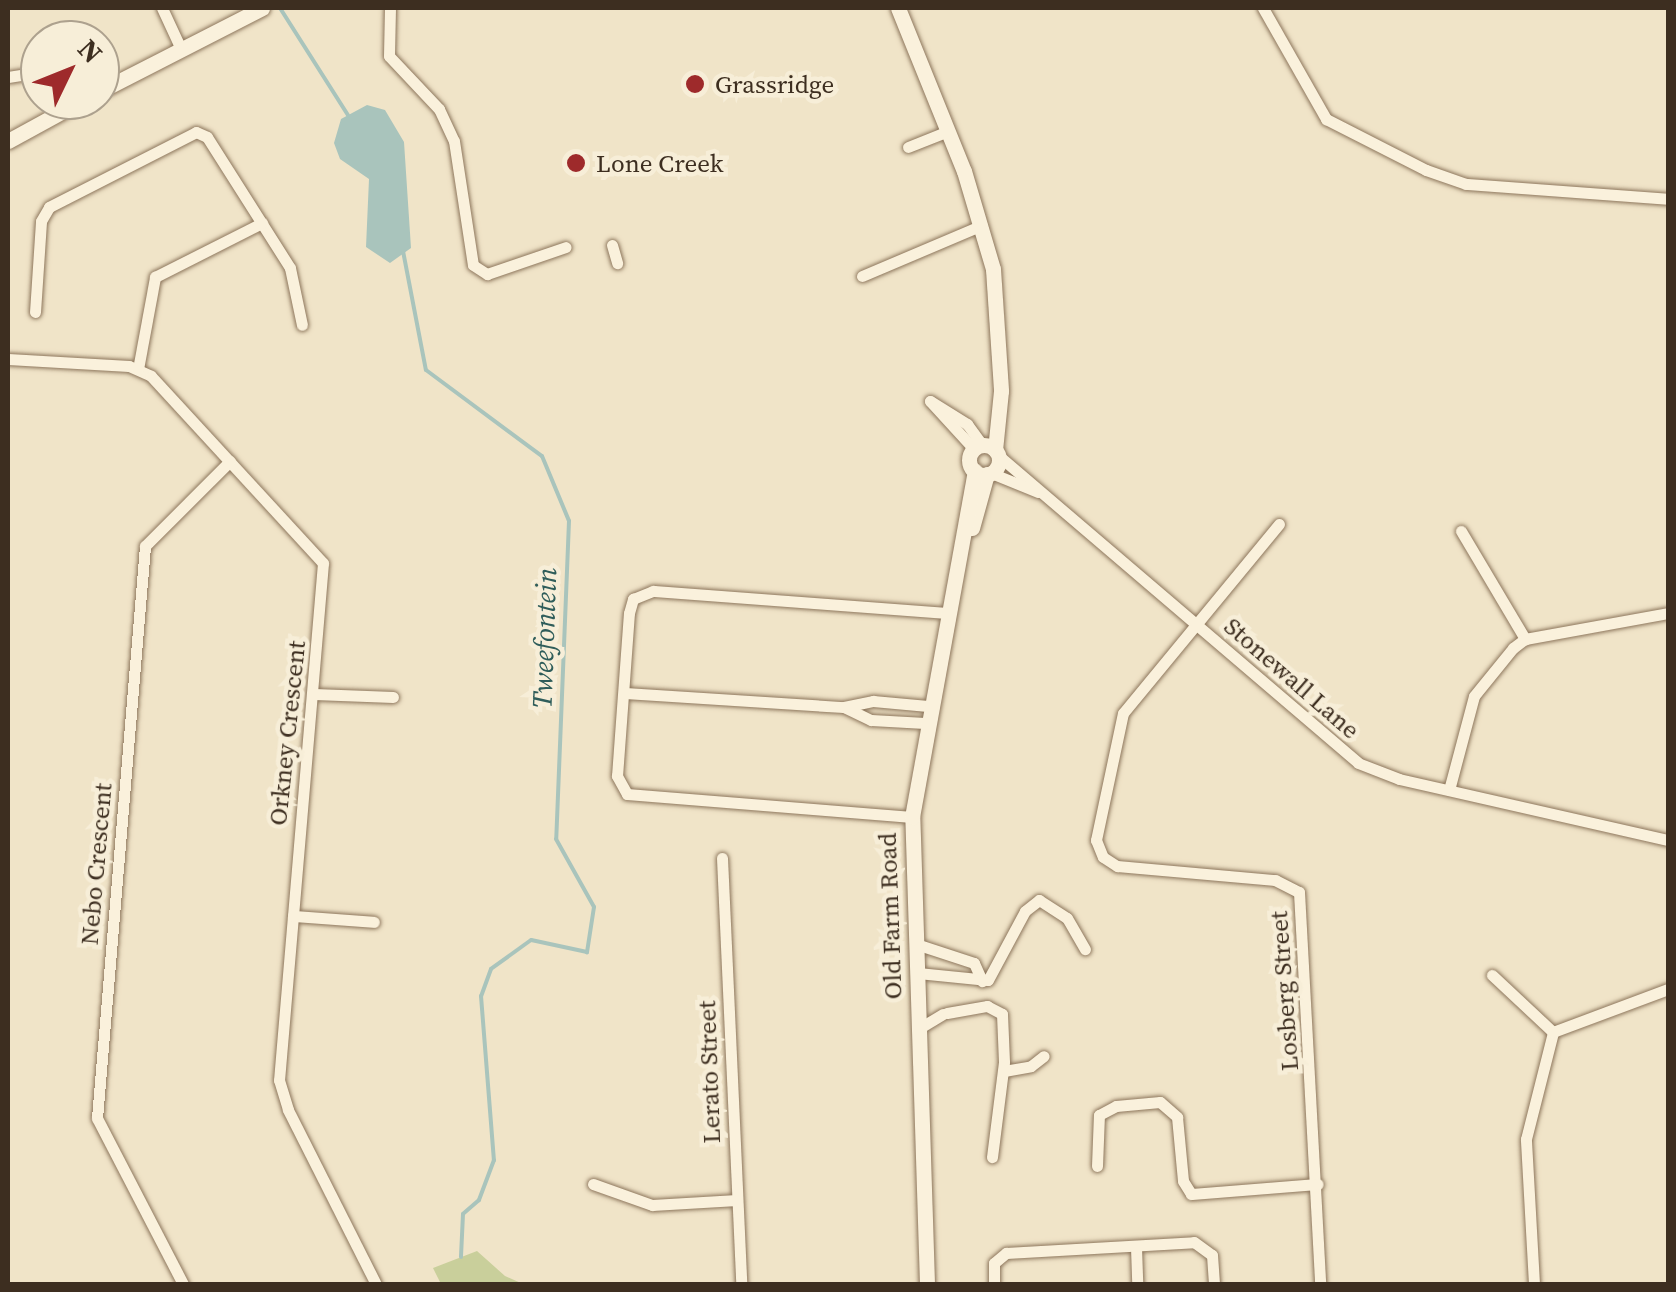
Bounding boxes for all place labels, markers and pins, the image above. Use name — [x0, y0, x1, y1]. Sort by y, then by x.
place label: Grassridge — [715, 69, 834, 99]
marker: Grassridge — [684, 73, 706, 95]
place label: Lone Creek — [596, 148, 723, 178]
marker: Lone Creek — [565, 152, 587, 174]

